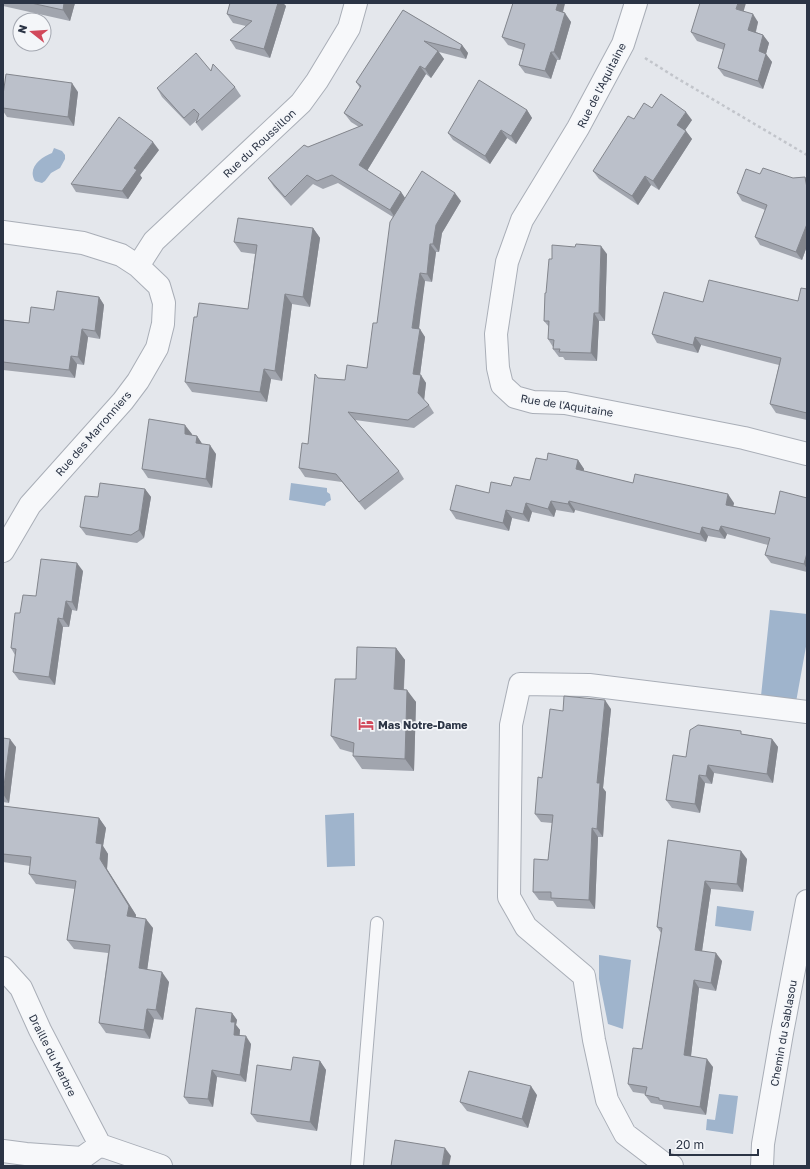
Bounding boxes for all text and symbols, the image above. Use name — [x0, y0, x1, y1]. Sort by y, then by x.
north arrow — [12, 12, 52, 52]
text: N — [15, 23, 29, 35]
street label: Rue de l'Aquitaine — [574, 40, 628, 130]
street label: Rue du Roussillon — [220, 106, 298, 180]
street label: Rue des Marronniers — [53, 388, 134, 478]
street label: Rue de l'Aquitaine — [520, 391, 614, 419]
hotel icon: Mas Notre-Dame — [357, 715, 375, 733]
place label: Mas Notre-Dame — [378, 718, 468, 731]
street label: Chemin du Sablasou — [767, 979, 799, 1087]
street label: Draille du Marbre — [27, 1012, 79, 1098]
scale bar — [670, 1131, 758, 1157]
text: 20 m — [676, 1137, 704, 1152]

